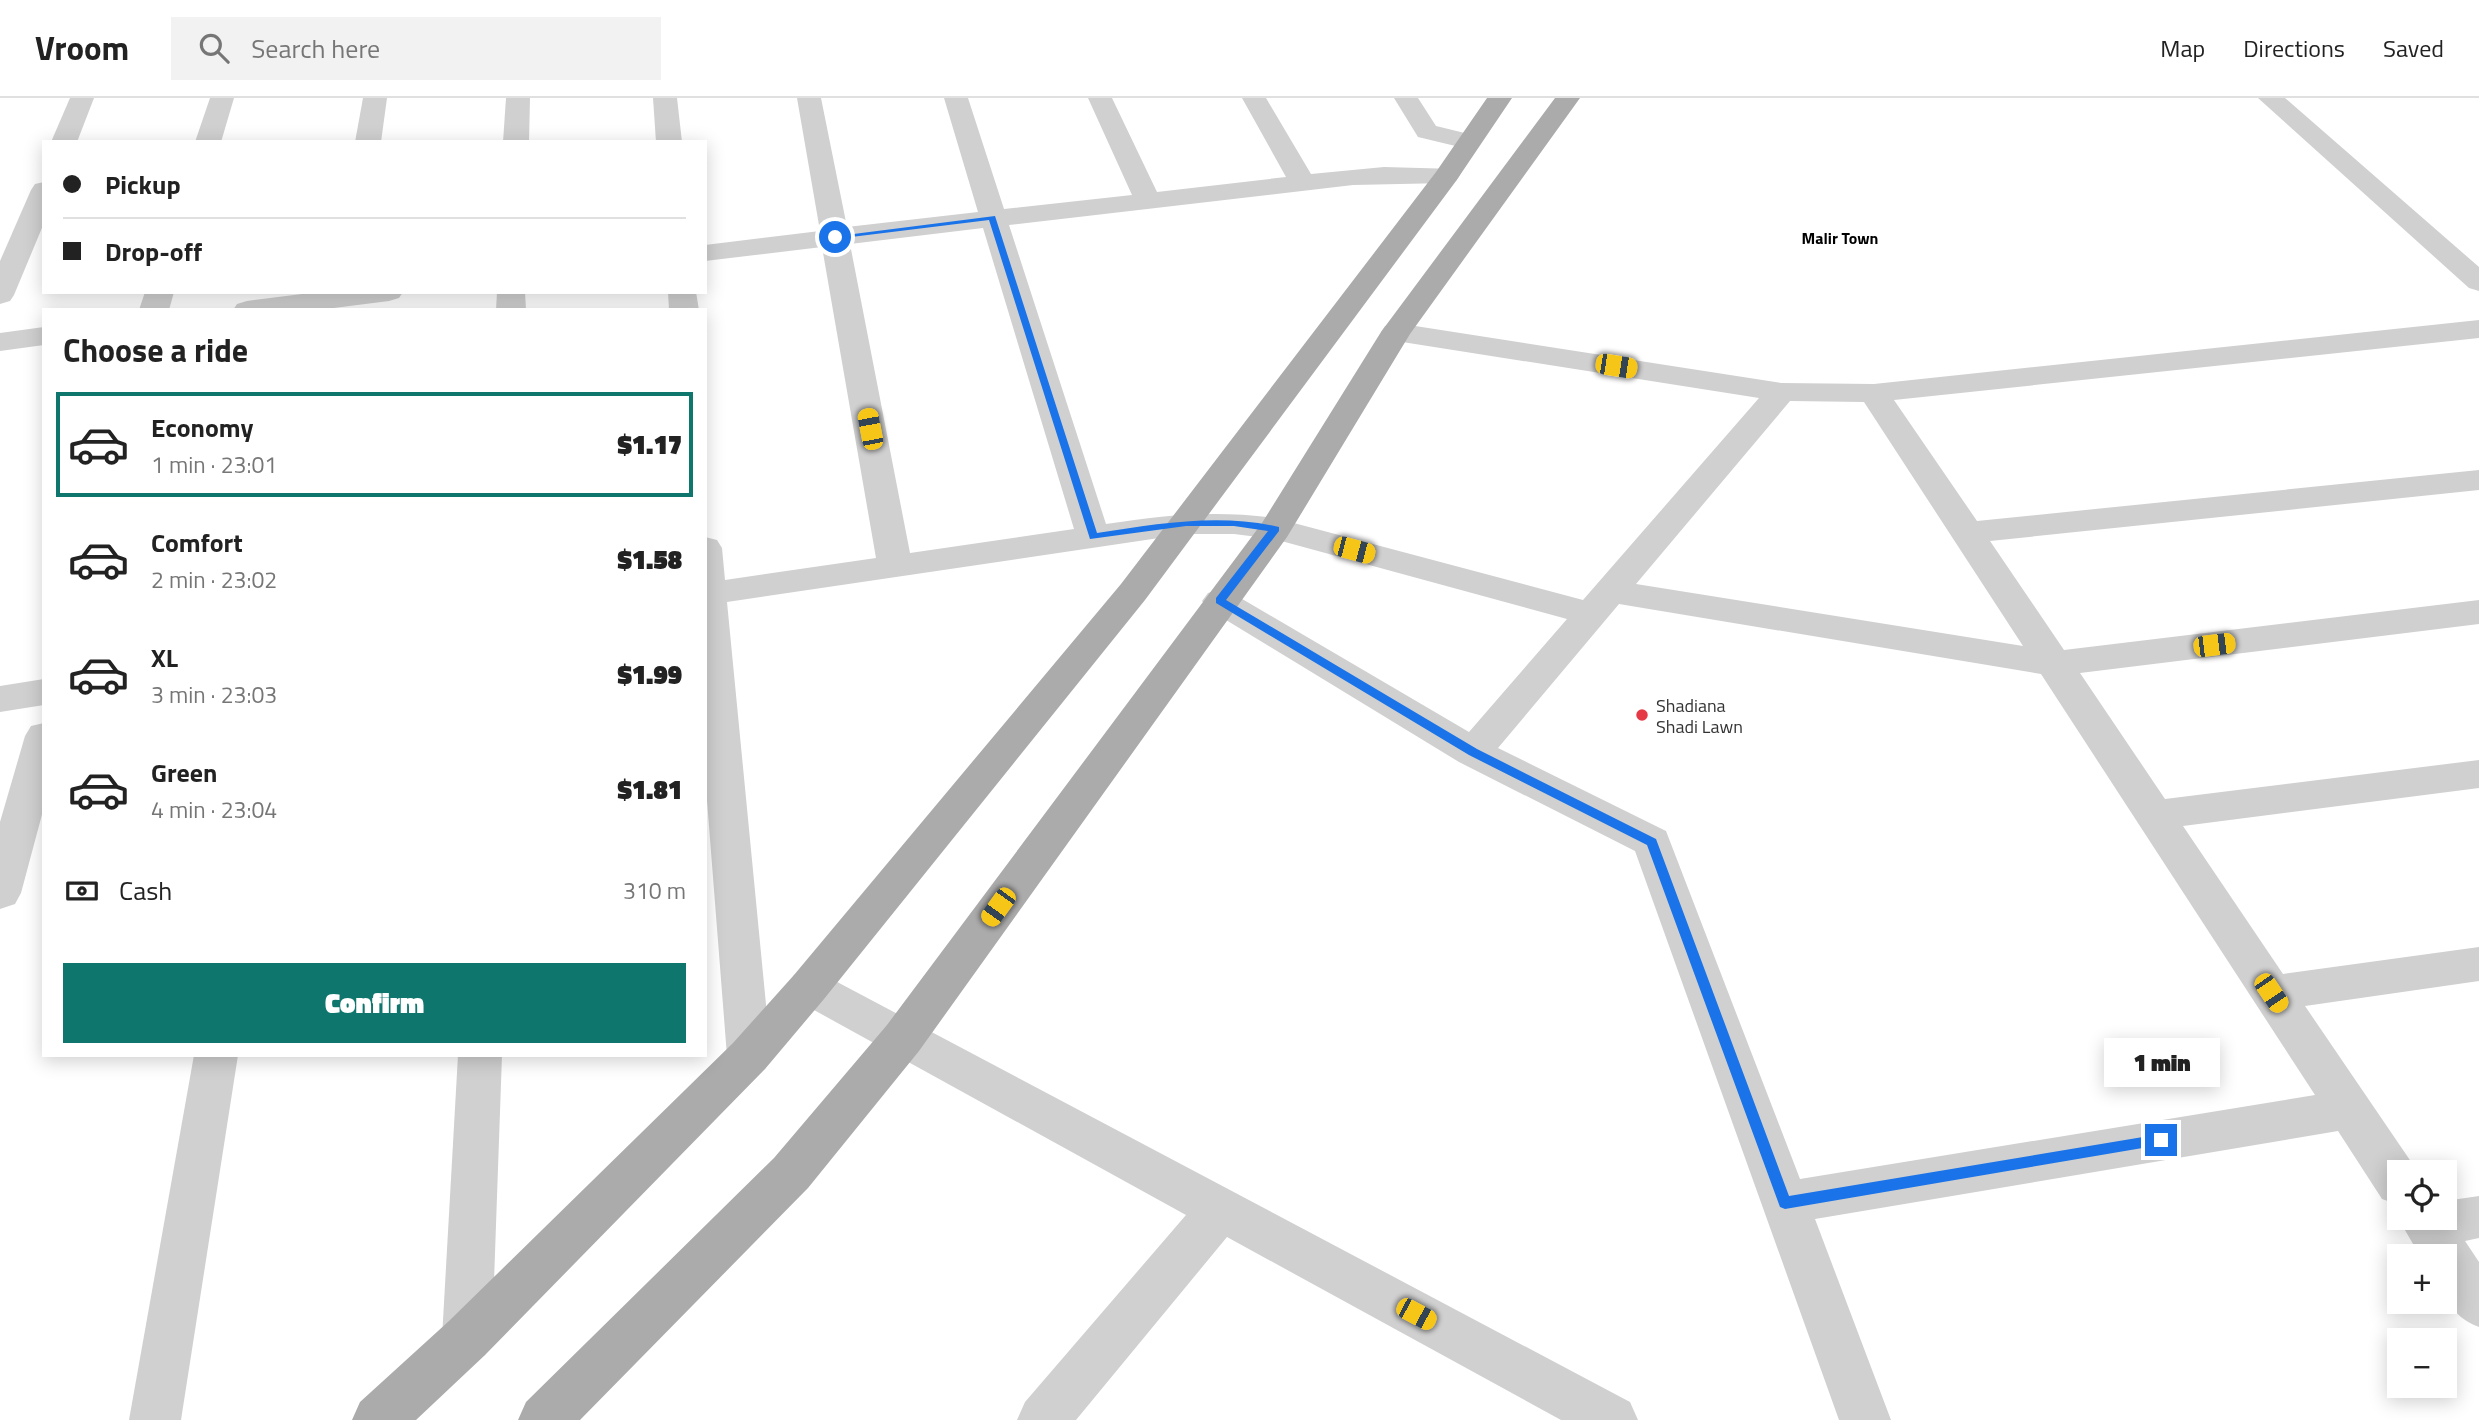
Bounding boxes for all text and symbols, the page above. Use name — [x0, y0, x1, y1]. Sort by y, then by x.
search box — [171, 17, 661, 80]
text: Vroom — [35, 23, 129, 73]
icon: search — [195, 29, 233, 67]
text: Search here — [251, 29, 380, 68]
text: Map — [2160, 30, 2205, 66]
text: Directions — [2243, 30, 2345, 66]
text: Saved — [2383, 30, 2444, 66]
text: Pickup — [105, 165, 181, 204]
route start — [819, 221, 851, 253]
district label: Malir Town — [1802, 226, 1878, 250]
text: Drop-off — [105, 232, 202, 271]
text: Choose a ride — [63, 326, 248, 374]
car — [1594, 352, 1639, 380]
car — [856, 406, 885, 452]
text: Economy — [151, 408, 253, 447]
icon: car — [67, 413, 130, 476]
text: $1.17 — [617, 425, 682, 464]
text: 1 min · 23:01 — [151, 447, 277, 482]
text: Comfort — [151, 523, 243, 562]
icon: car — [67, 528, 130, 591]
car — [1331, 534, 1378, 566]
text: $1.58 — [617, 540, 682, 579]
text: 2 min · 23:02 — [151, 562, 277, 597]
car — [2192, 632, 2237, 658]
text: XL — [151, 638, 178, 677]
icon: car — [67, 643, 130, 706]
text: $1.99 — [617, 655, 682, 694]
text: 3 min · 23:03 — [151, 677, 277, 712]
place label: Shadiana Shadi Lawn — [1656, 692, 1743, 740]
marker: Shadiana Shadi Lawn — [1634, 707, 1650, 723]
text: Green — [151, 753, 217, 792]
icon: car — [67, 758, 130, 821]
text: $1.81 — [617, 770, 682, 809]
text: 4 min · 23:04 — [151, 792, 277, 827]
text: Cash — [119, 871, 172, 910]
icon: cash — [63, 872, 101, 910]
text: 310 m — [623, 873, 686, 908]
car — [978, 884, 1019, 930]
button: Confirm — [63, 963, 686, 1043]
car — [2251, 970, 2292, 1016]
callout: 1 min — [2103, 1038, 2219, 1088]
text: 1 min — [2133, 1045, 2191, 1080]
route end — [2145, 1124, 2177, 1156]
map controls — [2387, 1160, 2457, 1398]
button: locate — [2387, 1160, 2457, 1230]
button: + — [2387, 1244, 2457, 1314]
car — [1393, 1295, 1440, 1333]
button: − — [2387, 1328, 2457, 1398]

